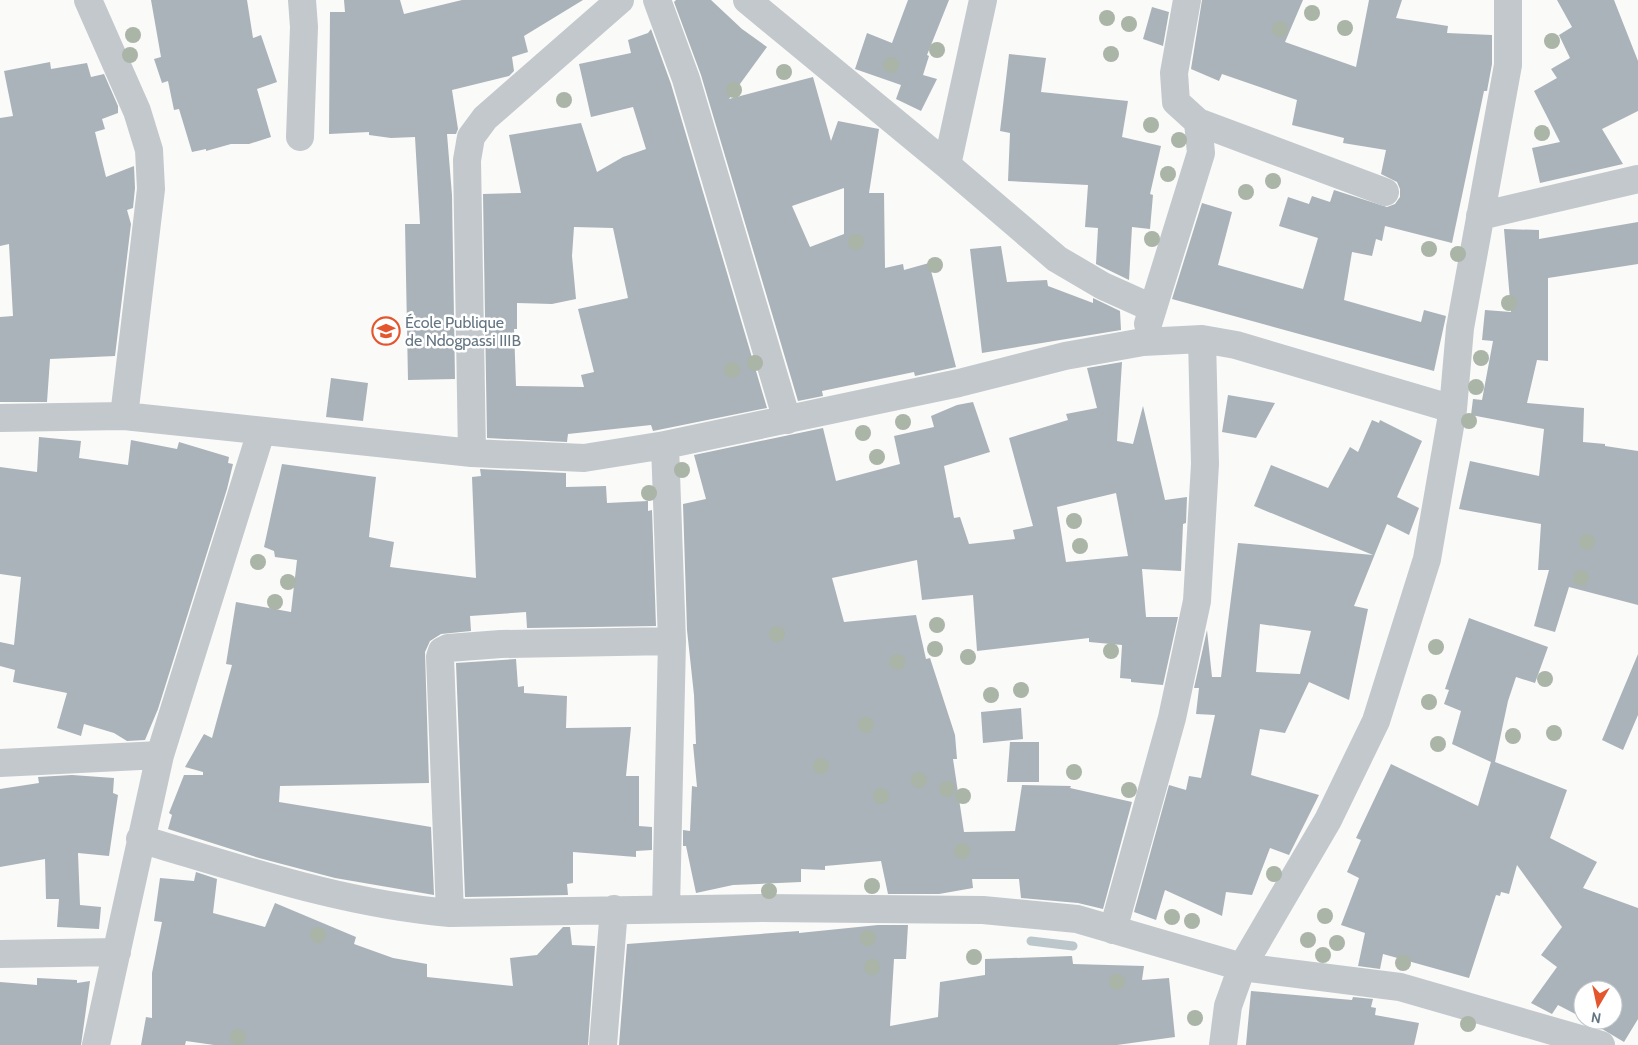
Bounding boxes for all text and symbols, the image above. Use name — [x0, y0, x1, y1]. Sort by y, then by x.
place label: École Publique de Ndogpassi IIIB — [405, 313, 521, 350]
school or university icon: École Publique de Ndogpassi IIIB — [371, 316, 401, 346]
north arrow — [1573, 980, 1623, 1030]
text: N — [1590, 1008, 1602, 1028]

